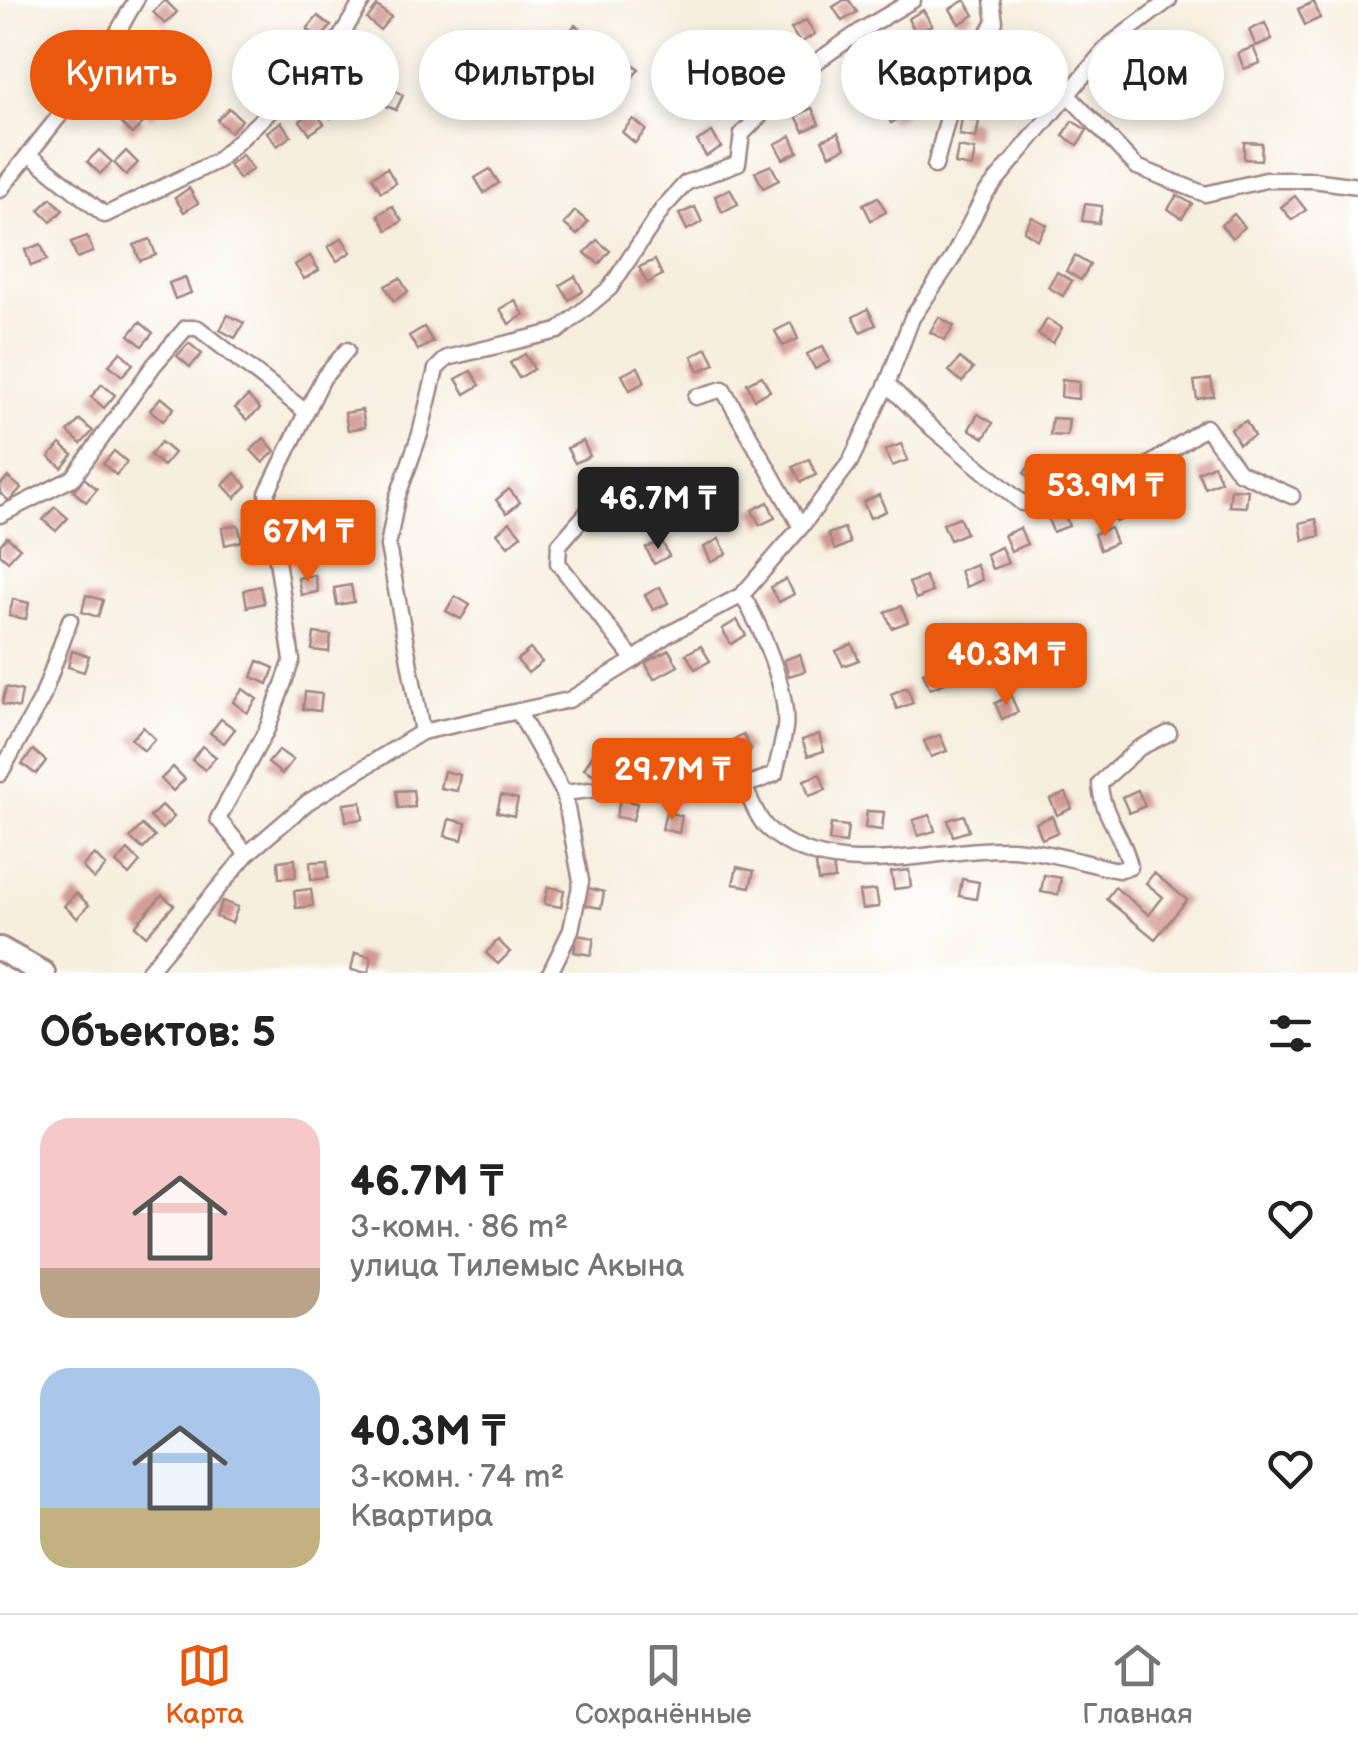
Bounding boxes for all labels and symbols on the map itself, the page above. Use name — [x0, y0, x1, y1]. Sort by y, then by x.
pin: 53.9M ₸ — [1013, 454, 1197, 539]
pin: 46.7M ₸ — [566, 467, 750, 552]
pin: 67M ₸ — [238, 500, 378, 585]
pin: 40.3M ₸ — [914, 623, 1098, 708]
pin: 29.7M ₸ — [580, 738, 764, 823]

